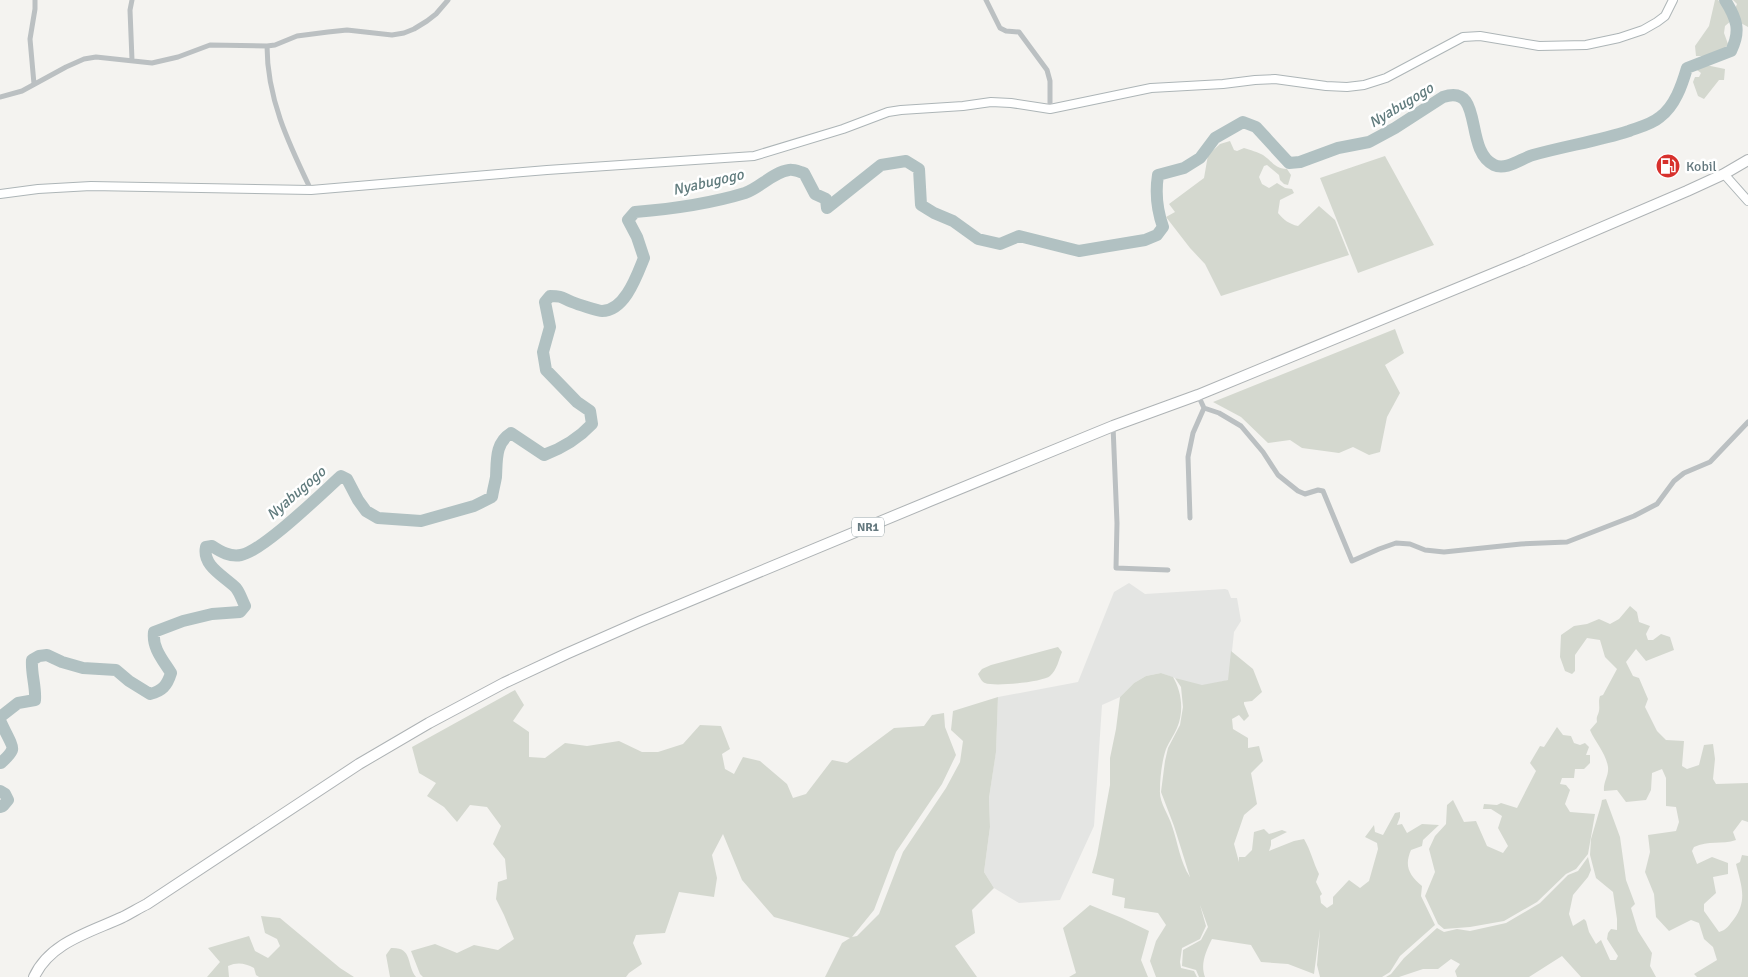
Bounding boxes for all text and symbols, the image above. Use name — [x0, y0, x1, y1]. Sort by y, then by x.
water label: Nyabugogo — [1365, 78, 1438, 131]
fuel station icon: Kobil — [1655, 153, 1681, 179]
place label: Kobil — [1686, 158, 1717, 175]
water label: Nyabugogo — [671, 165, 746, 199]
water label: Nyabugogo — [263, 462, 330, 523]
road number: NR1 — [852, 518, 884, 536]

